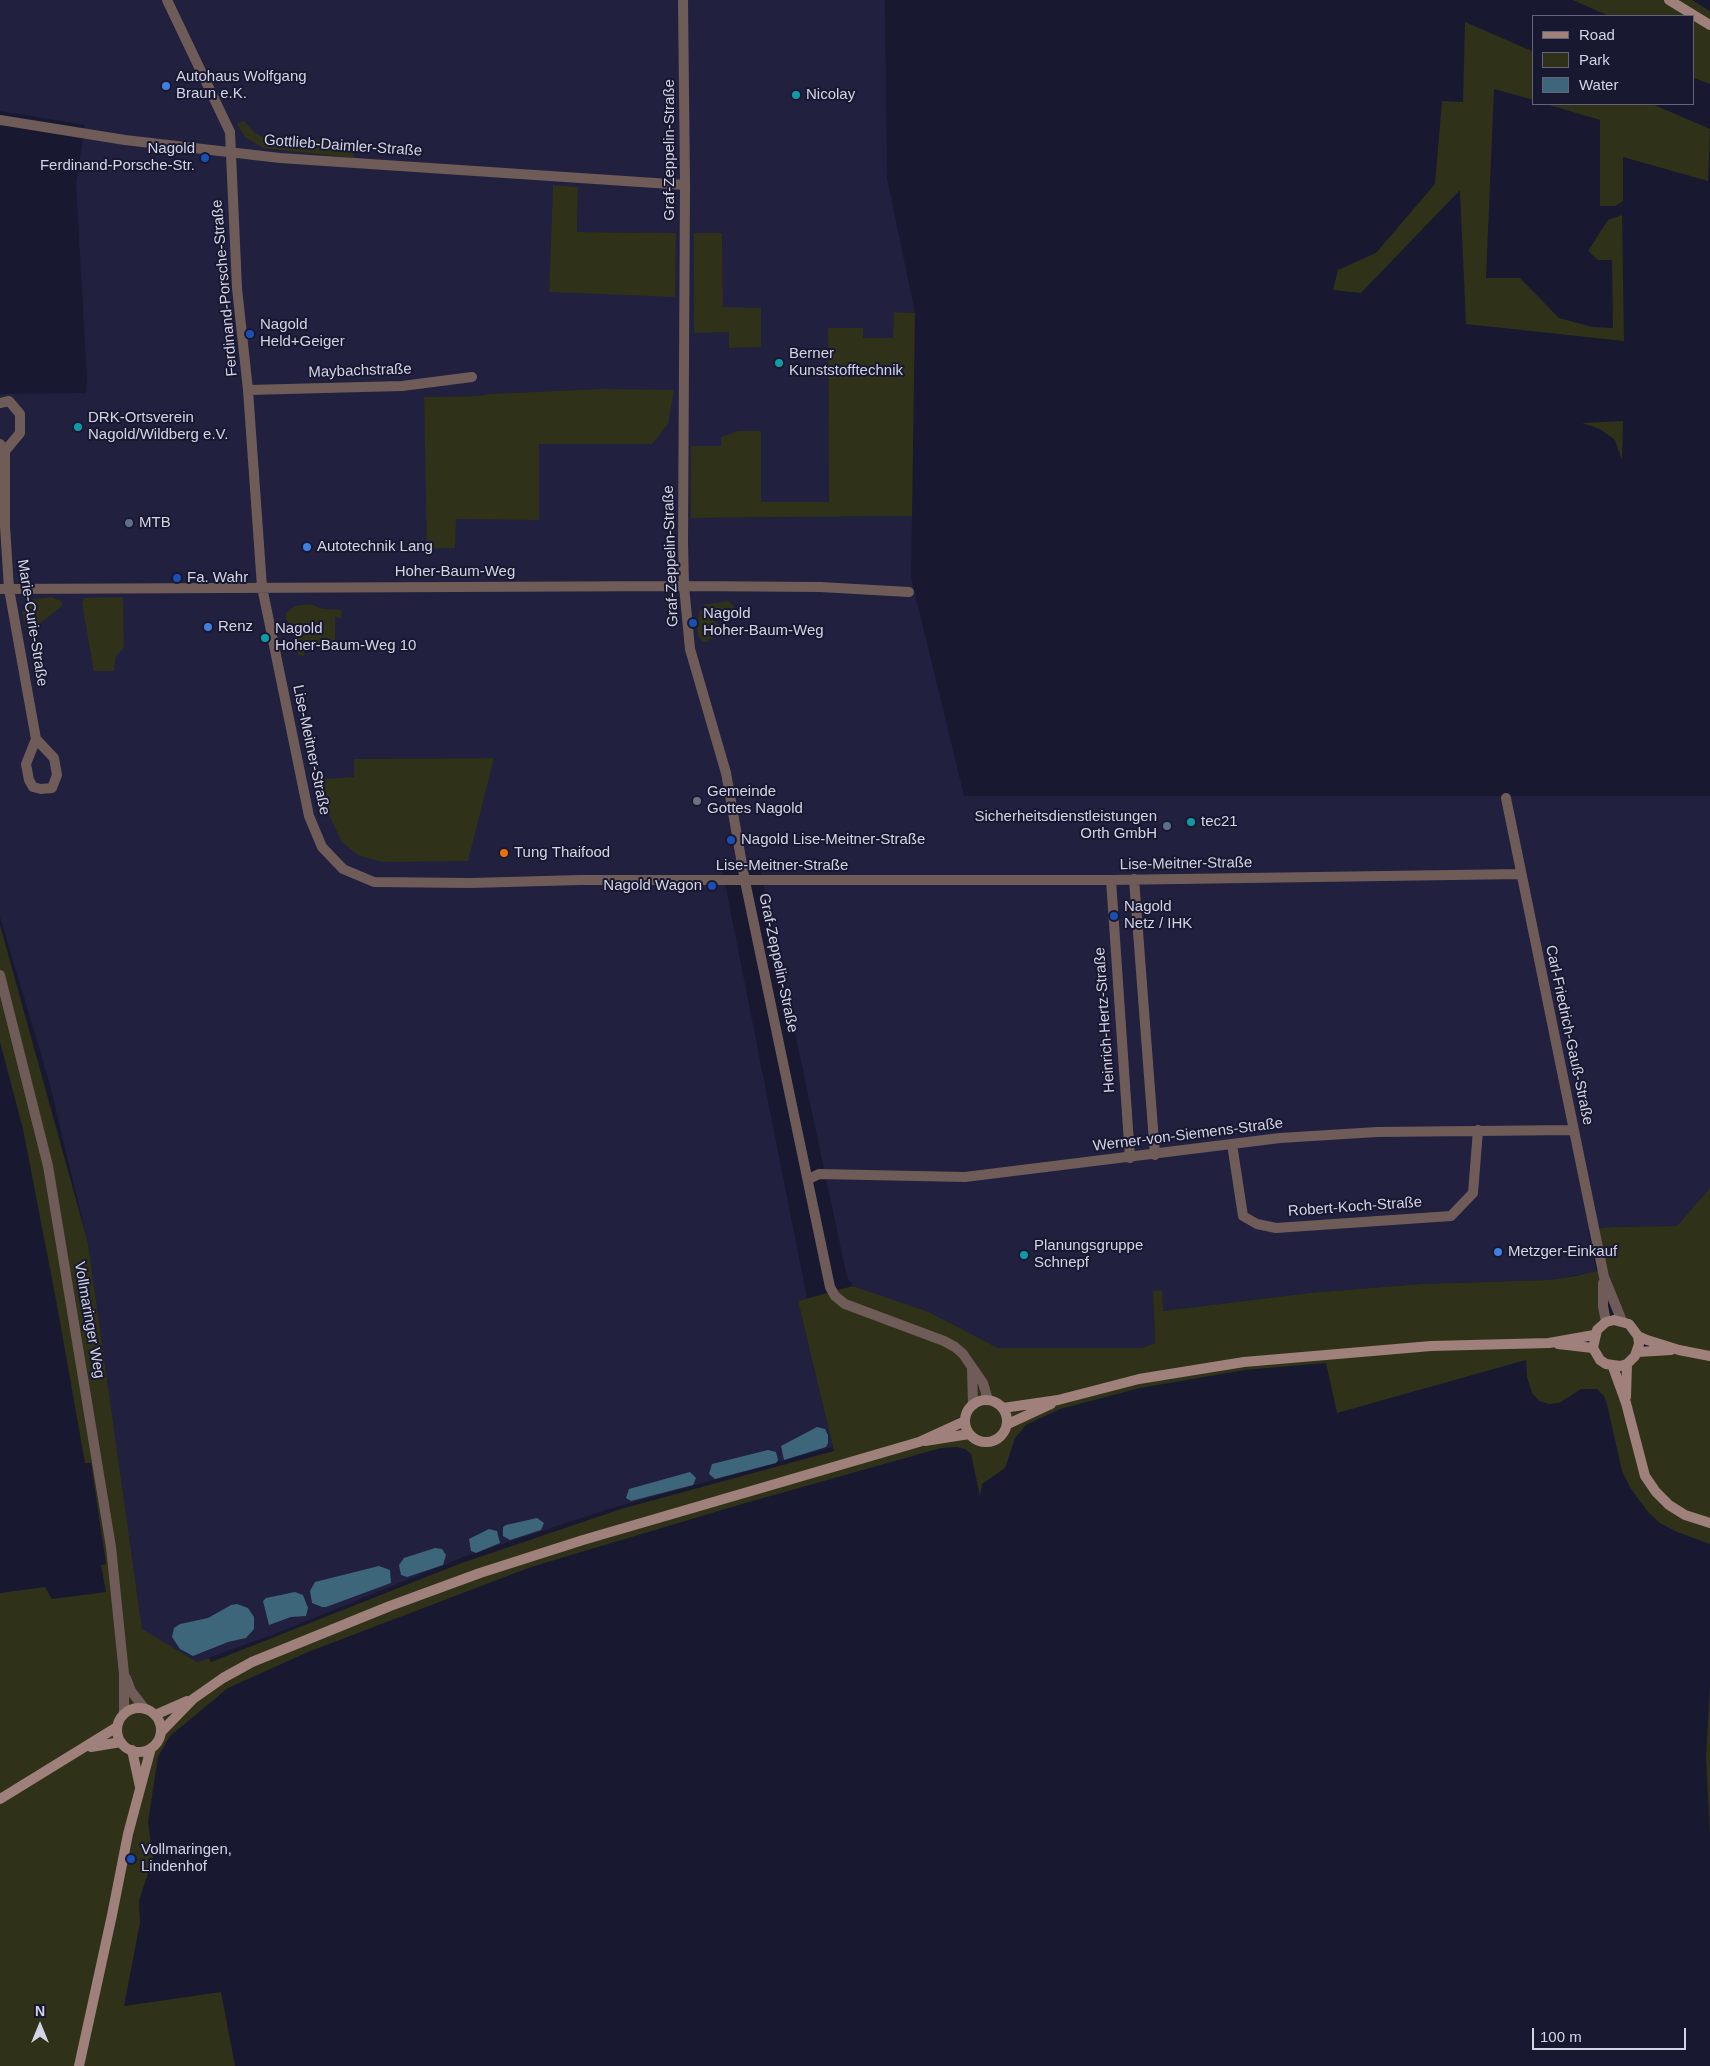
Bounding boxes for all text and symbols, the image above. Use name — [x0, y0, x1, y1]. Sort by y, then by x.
legend — [1532, 15, 1695, 105]
text: Road — [1579, 26, 1615, 43]
text: Park — [1579, 51, 1610, 68]
place label: Autohaus Wolfgang Braun e.K. — [176, 68, 307, 103]
text: Water — [1579, 76, 1618, 93]
street label: Graf-Zeppelin-Straße — [661, 79, 679, 221]
marker: Autohaus Wolfgang Braun e.K. — [160, 80, 172, 92]
place label: Nicolay — [806, 86, 855, 104]
marker: Nicolay — [790, 89, 802, 101]
street label: Gottlieb-Daimler-Straße — [263, 131, 423, 161]
place label: Nagold Ferdinand-Porsche-Str. — [40, 140, 195, 175]
marker: Nagold Ferdinand-Porsche-Str. — [199, 152, 211, 164]
street label: Ferdinand-Porsche-Straße — [208, 199, 242, 377]
place label: Nagold Held+Geiger — [260, 316, 345, 351]
marker: Nagold Held+Geiger — [244, 328, 256, 340]
place label: Berner Kunststofftechnik — [789, 345, 903, 380]
marker: Berner Kunststofftechnik — [773, 357, 785, 369]
street label: Maybachstraße — [308, 360, 412, 382]
place label: DRK-Ortsverein Nagold/Wildberg e.V. — [88, 409, 228, 444]
marker: DRK-Ortsverein Nagold/Wildberg e.V. — [72, 421, 84, 433]
street label: Graf-Zeppelin-Straße — [660, 485, 682, 627]
place label: MTB — [139, 514, 171, 532]
marker: MTB — [123, 517, 135, 529]
place label: Autotechnik Lang — [317, 538, 433, 556]
marker: Autotechnik Lang — [301, 541, 313, 553]
street label: Marie-Curie-Straße — [13, 558, 51, 688]
street label: Hoher-Baum-Weg — [395, 563, 515, 581]
place label: Fa. Wahr — [187, 569, 248, 587]
marker: Fa. Wahr — [171, 572, 183, 584]
place label: Nagold Hoher-Baum-Weg — [703, 605, 824, 640]
marker: Nagold Hoher-Baum-Weg — [687, 617, 699, 629]
place label: Renz — [218, 618, 253, 636]
place label: Nagold Hoher-Baum-Weg 10 — [275, 620, 416, 655]
marker: Renz — [202, 621, 214, 633]
marker: Nagold Hoher-Baum-Weg 10 — [259, 632, 271, 644]
street label: Lise-Meitner-Straße — [288, 683, 334, 817]
place label: Gemeinde Gottes Nagold — [707, 783, 803, 818]
marker: Gemeinde Gottes Nagold — [691, 795, 703, 807]
place label: Sicherheitsdienstleistungen Orth GmbH — [974, 808, 1157, 843]
place label: tec21 — [1201, 813, 1238, 831]
marker: tec21 — [1185, 816, 1197, 828]
marker: Sicherheitsdienstleistungen Orth GmbH — [1161, 820, 1173, 832]
place label: Nagold Lise-Meitner-Straße — [741, 831, 925, 849]
marker: Nagold Lise-Meitner-Straße — [725, 834, 737, 846]
place label: Tung Thaifood — [514, 844, 610, 862]
marker: Tung Thaifood — [498, 847, 510, 859]
street label: Lise-Meitner-Straße — [1120, 854, 1252, 874]
street label: Lise-Meitner-Straße — [716, 857, 848, 875]
place label: Nagold Wagon — [603, 877, 702, 895]
marker: Nagold Wagon — [706, 880, 718, 892]
street label: Graf-Zeppelin-Straße — [754, 892, 802, 1034]
place label: Nagold Netz / IHK — [1124, 898, 1192, 933]
marker: Nagold Netz / IHK — [1108, 910, 1120, 922]
street label: Carl-Friedrich-Gauß-Straße — [1541, 943, 1597, 1127]
street label: Heinrich-Hertz-Straße — [1091, 947, 1119, 1093]
street label: Werner-von-Siemens-Straße — [1092, 1114, 1284, 1156]
street label: Robert-Koch-Straße — [1287, 1193, 1423, 1221]
place label: Planungsgruppe Schnepf — [1034, 1237, 1143, 1272]
place label: Metzger-Einkauf — [1508, 1243, 1617, 1261]
marker: Metzger-Einkauf — [1492, 1246, 1504, 1258]
marker: Planungsgruppe Schnepf — [1018, 1249, 1030, 1261]
street label: Vollmaringer Weg — [70, 1260, 108, 1380]
place label: Vollmaringen, Lindenhof — [141, 1841, 232, 1876]
marker: Vollmaringen, Lindenhof — [125, 1853, 137, 1865]
north arrow — [15, 2001, 65, 2051]
text: N — [35, 2003, 45, 2019]
scale bar — [1535, 2018, 1689, 2050]
text: 100 m — [1540, 2028, 1582, 2045]

